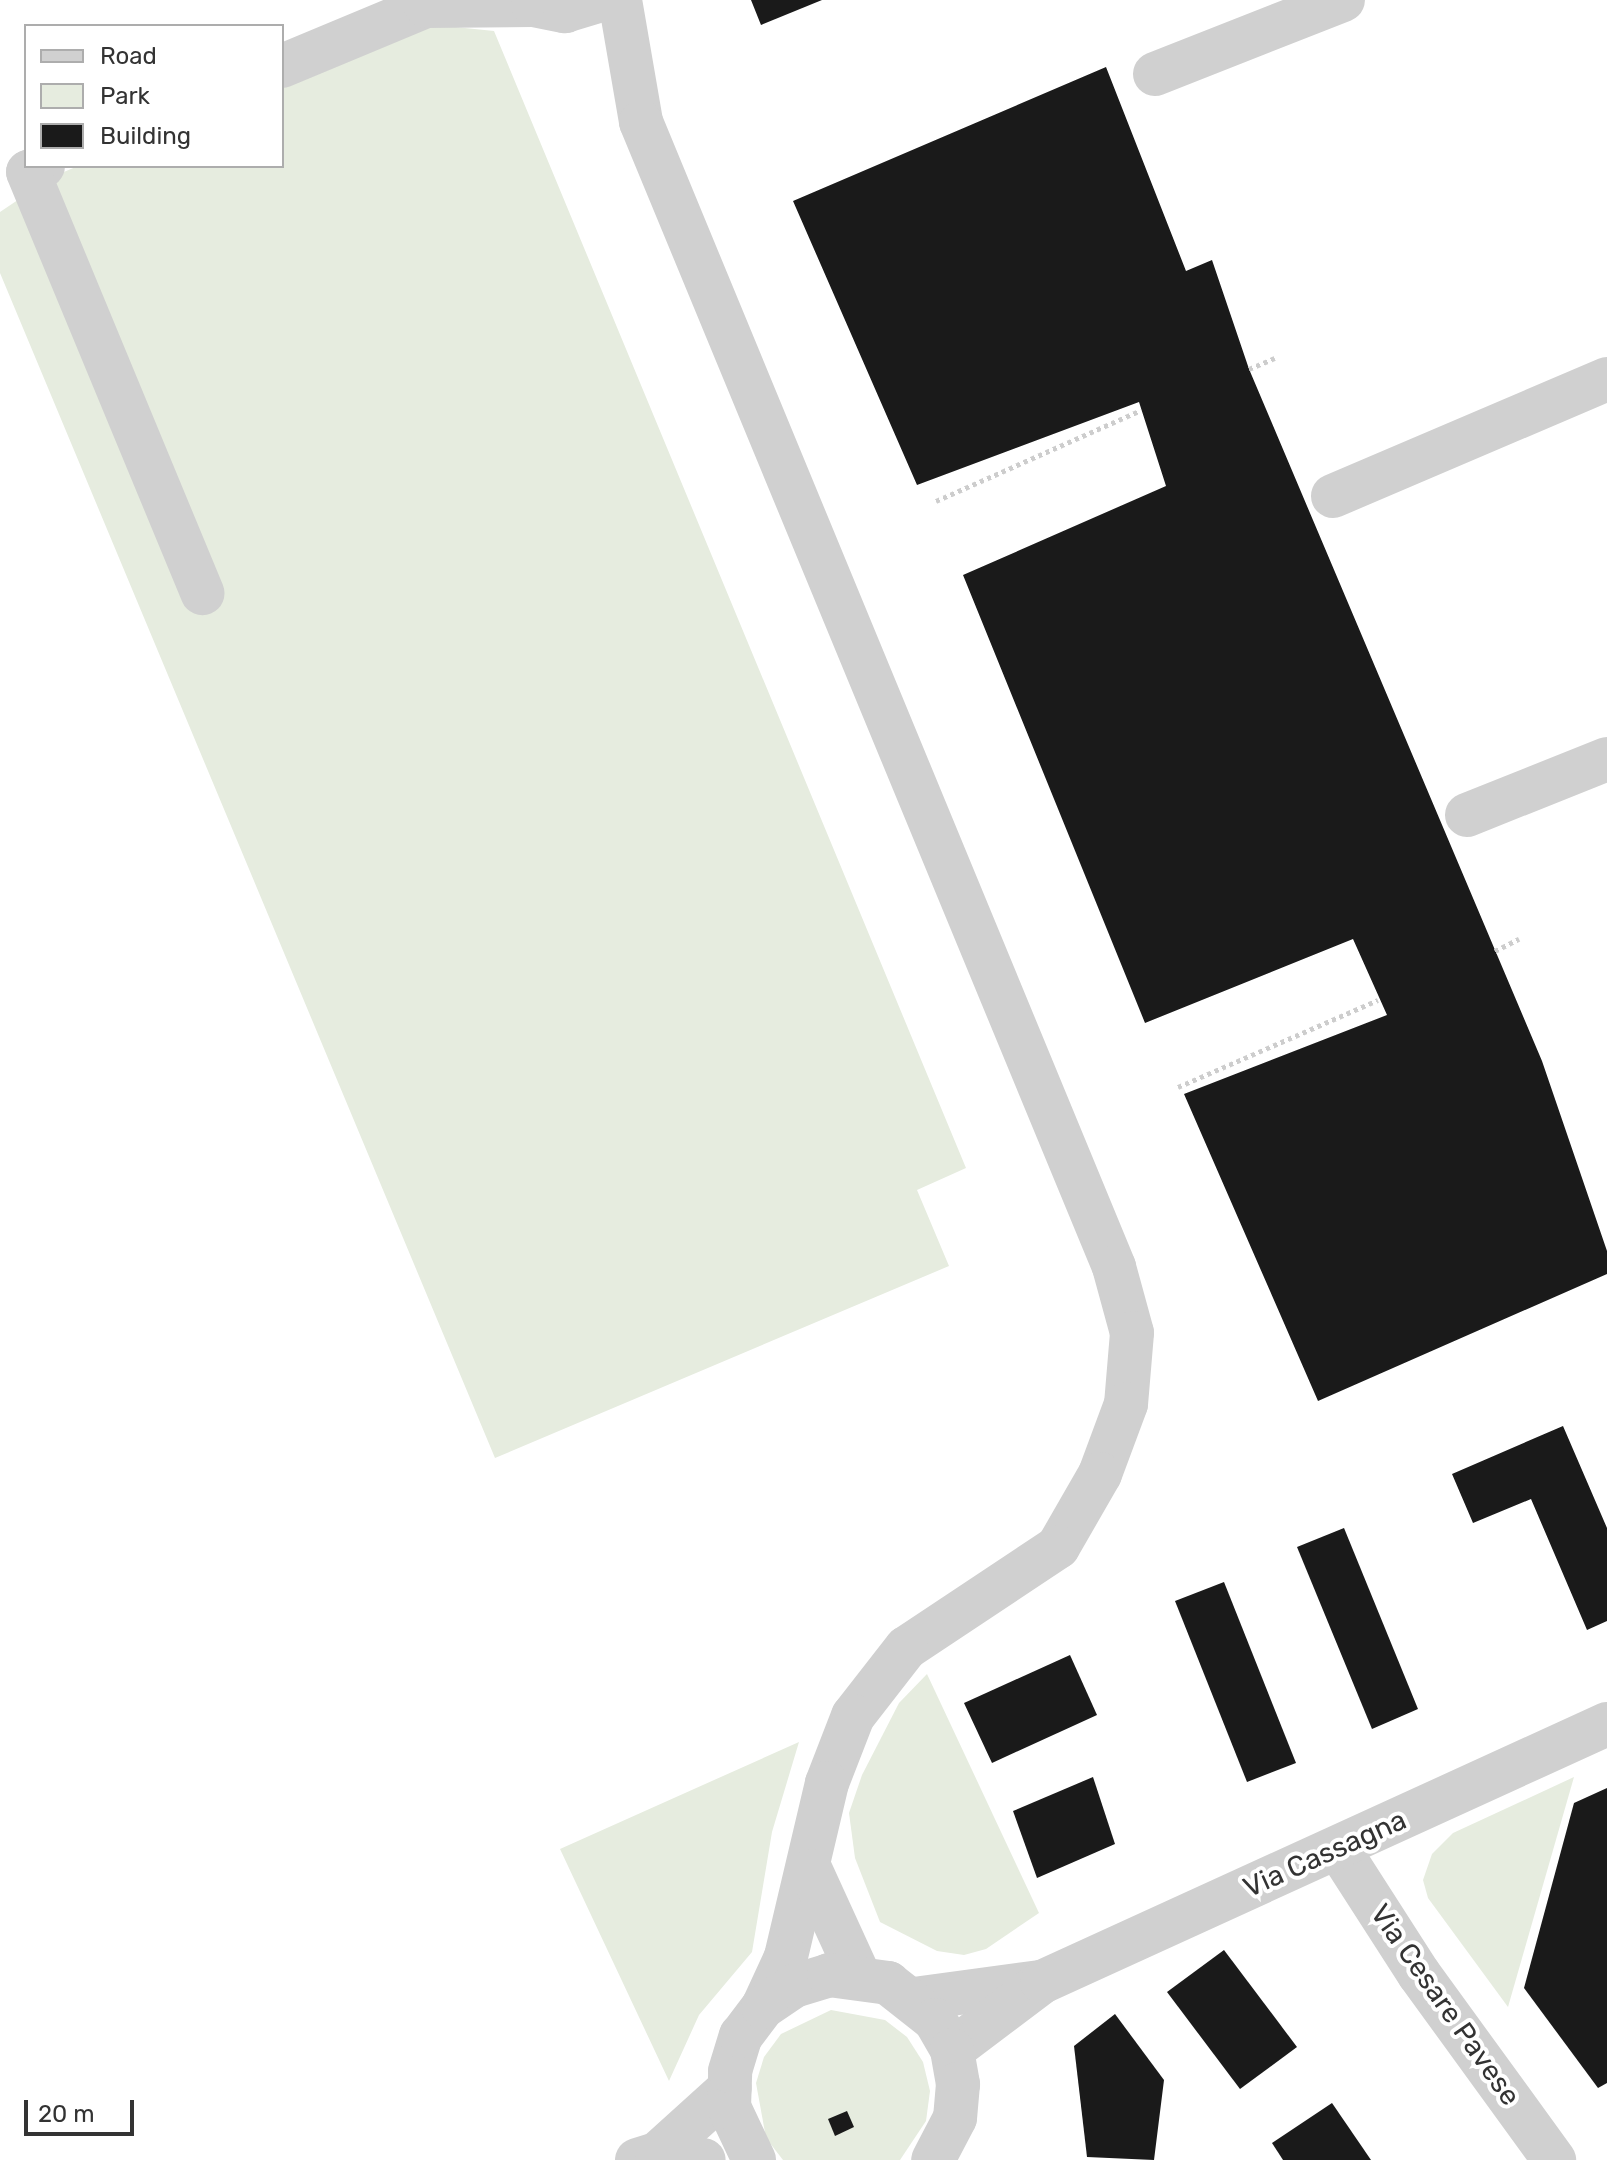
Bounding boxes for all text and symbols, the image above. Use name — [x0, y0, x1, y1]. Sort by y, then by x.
legend — [24, 24, 284, 168]
text: Road — [100, 42, 157, 70]
text: Park — [100, 82, 150, 110]
text: Building — [100, 122, 191, 150]
street label: Via Cassagna — [1238, 1803, 1412, 1905]
street label: Via Cesare Pavese — [1363, 1898, 1527, 2112]
scale bar — [28, 2084, 138, 2134]
text: 20 m — [38, 2100, 95, 2128]

